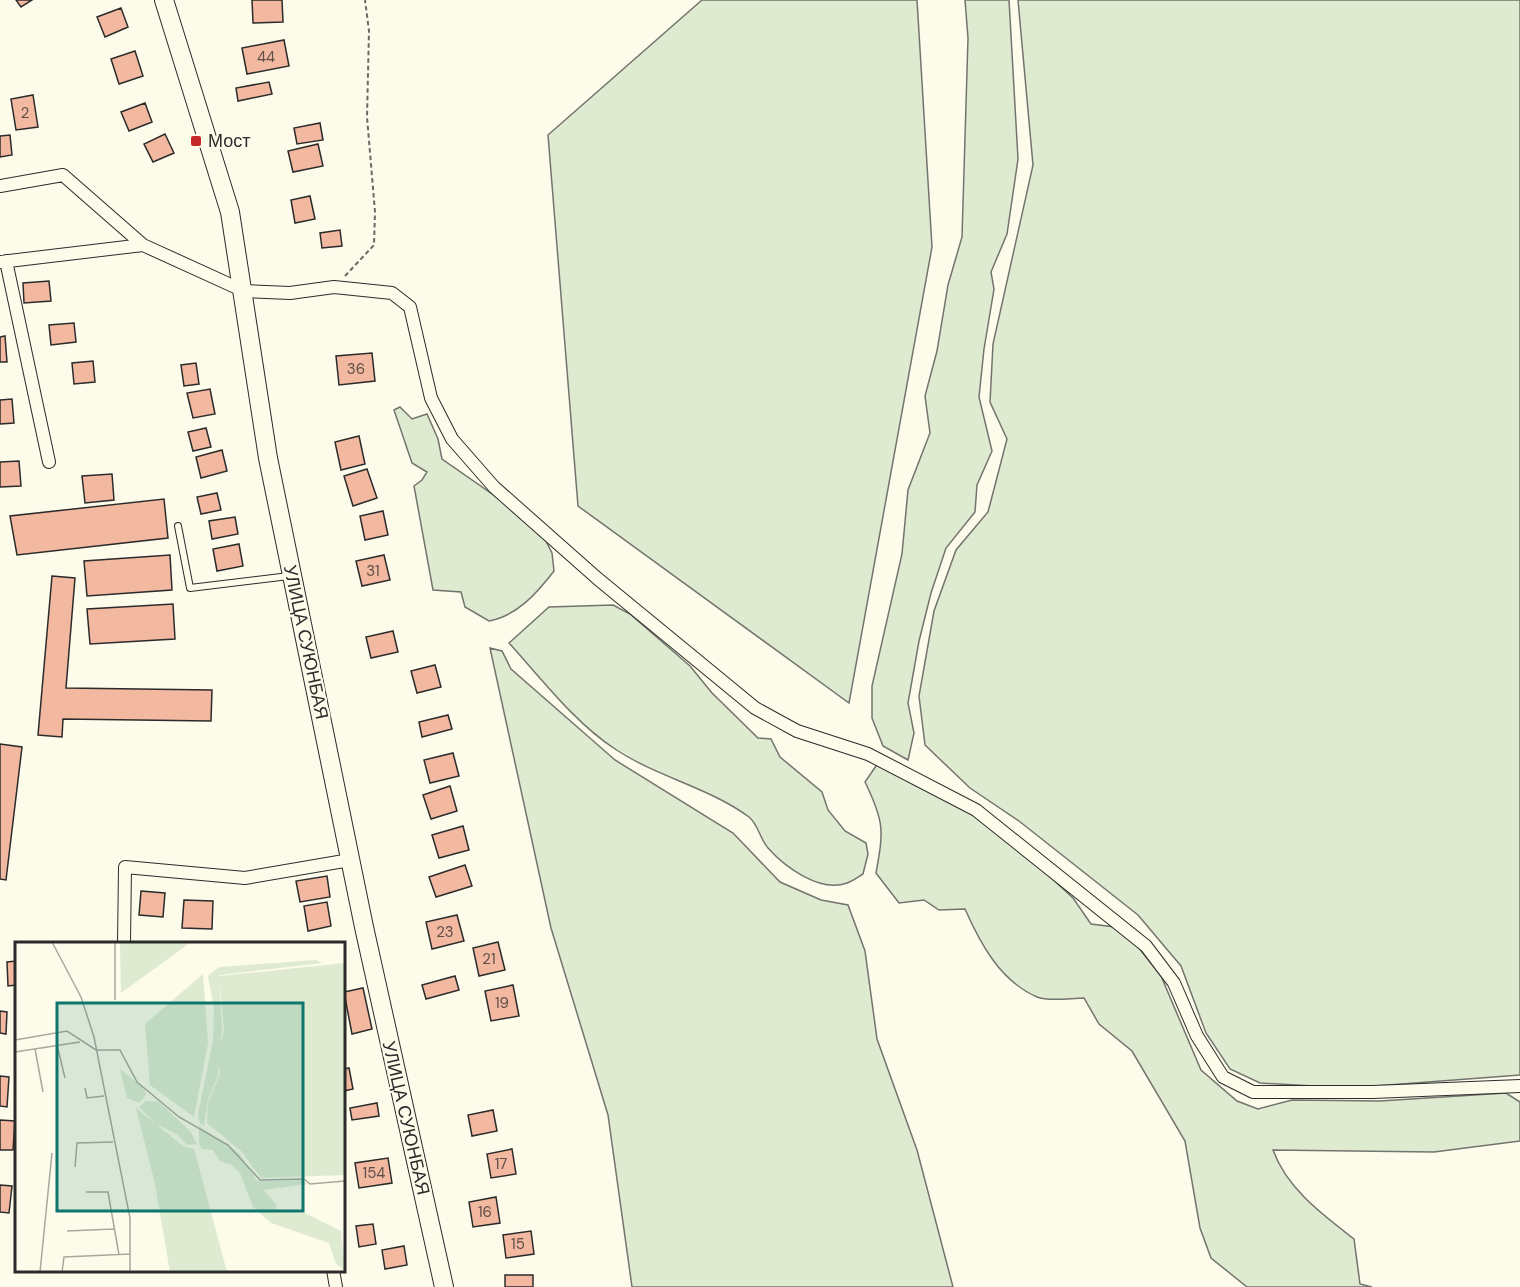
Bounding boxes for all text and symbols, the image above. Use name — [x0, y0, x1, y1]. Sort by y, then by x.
house number: 44 — [257, 47, 275, 67]
house number: 2 — [21, 103, 29, 123]
place label: Мост — [208, 129, 250, 153]
marker: Мост — [189, 134, 203, 148]
house number: 36 — [347, 359, 365, 379]
house number: 31 — [366, 561, 380, 581]
street label: УЛИЦА СУЮНБАЯ — [278, 563, 334, 721]
house number: 23 — [436, 922, 454, 942]
inset map — [15, 942, 345, 1272]
house number: 21 — [482, 949, 496, 969]
house number: 19 — [495, 993, 509, 1013]
street label: УЛИЦА СУЮНБАЯ — [377, 1039, 435, 1197]
house number: 17 — [495, 1154, 507, 1174]
house number: 154 — [363, 1163, 385, 1183]
house number: 16 — [478, 1202, 492, 1222]
house number: 15 — [511, 1234, 525, 1254]

